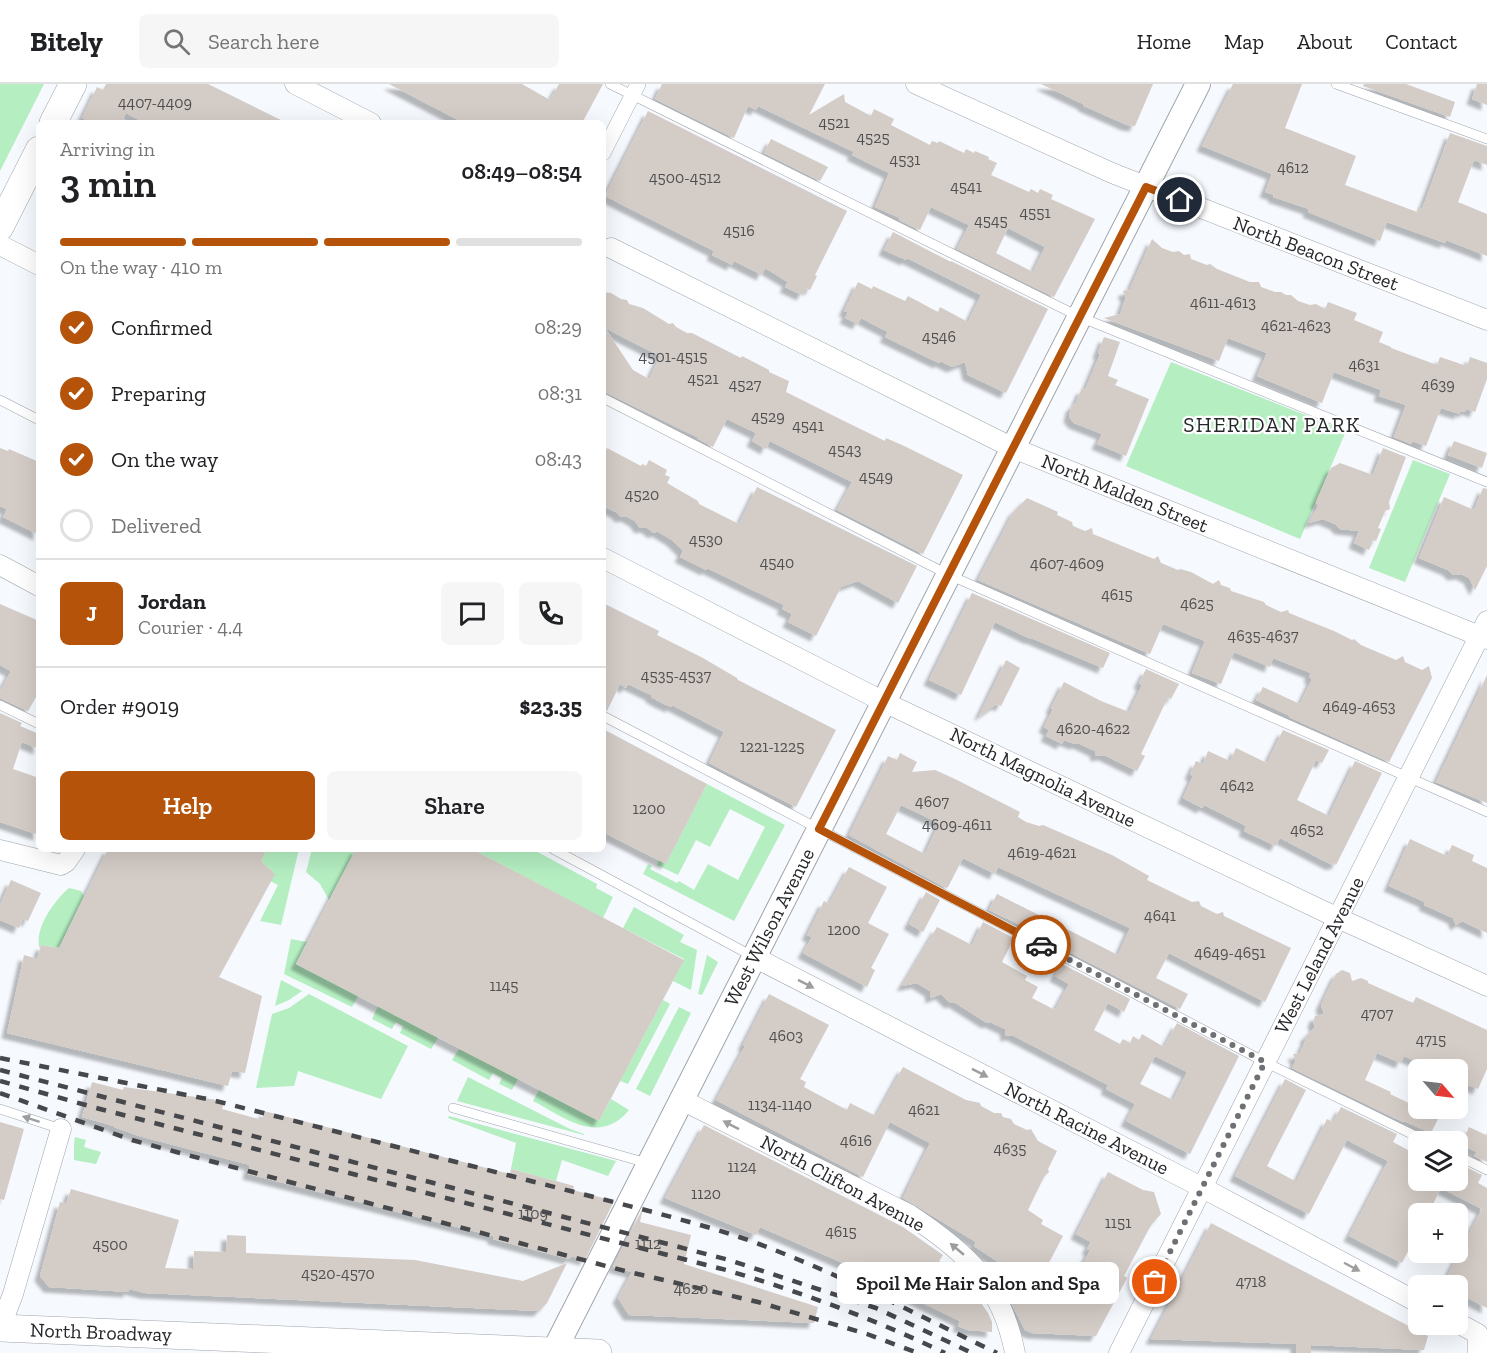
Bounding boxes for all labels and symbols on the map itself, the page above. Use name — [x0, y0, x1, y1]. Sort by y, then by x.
house number: 4407-4409 — [118, 93, 192, 112]
house number: 4521 — [818, 113, 850, 132]
house number: 4525 — [856, 128, 890, 147]
house number: 4531 — [890, 150, 920, 169]
house number: 4612 — [1277, 158, 1309, 177]
house number: 4500-4512 — [649, 168, 721, 187]
pin — [1154, 174, 1205, 225]
house number: 4541 — [950, 177, 982, 196]
house number: 4551 — [1019, 203, 1051, 222]
street label: North Beacon Street — [1230, 210, 1403, 296]
house number: 4545 — [974, 211, 1008, 230]
house number: 4516 — [723, 221, 755, 240]
house number: 4611-4613 — [1190, 293, 1256, 312]
house number: 4621-4623 — [1261, 316, 1331, 335]
house number: 4546 — [922, 327, 956, 346]
house number: 4501-4515 — [639, 347, 707, 366]
house number: 4631 — [1348, 355, 1380, 374]
house number: 4521 — [687, 369, 719, 388]
house number: 4527 — [729, 375, 762, 394]
house number: 4639 — [1421, 375, 1455, 394]
house number: 4529 — [751, 407, 785, 426]
district label: SHERIDAN PARK — [1183, 412, 1361, 437]
house number: 4541 — [792, 416, 824, 435]
house number: 4543 — [828, 440, 862, 459]
street label: North Malden Street — [1038, 449, 1212, 538]
house number: 4549 — [859, 467, 893, 486]
house number: 4520 — [625, 485, 659, 504]
house number: 4530 — [689, 530, 723, 549]
house number: 4540 — [760, 553, 794, 572]
house number: 4607-4609 — [1030, 554, 1104, 573]
house number: 4615 — [1101, 585, 1133, 604]
house number: 4625 — [1180, 594, 1214, 613]
house number: 4635-4637 — [1228, 626, 1299, 645]
house number: 4535-4537 — [641, 666, 712, 685]
house number: 4649-4653 — [1323, 697, 1396, 716]
house number: 4620-4622 — [1056, 719, 1130, 738]
street label: North Magnolia Avenue — [946, 722, 1140, 832]
house number: 1221-1225 — [740, 737, 804, 756]
house number: 4642 — [1220, 776, 1254, 795]
house number: 4607 — [915, 792, 949, 811]
house number: 1200 — [633, 799, 665, 818]
house number: 4609-4611 — [922, 815, 992, 834]
house number: 4652 — [1290, 820, 1324, 839]
house number: 4619-4621 — [1008, 843, 1076, 862]
street label: West Wilson Avenue — [719, 844, 819, 1010]
street label: West Leland Avenue — [1269, 873, 1369, 1037]
house number: 4641 — [1144, 906, 1176, 925]
courier — [1011, 915, 1071, 975]
house number: 1200 — [828, 920, 860, 939]
house number: 4649-4651 — [1194, 943, 1266, 962]
house number: 1145 — [489, 976, 519, 995]
one-way arrow — [798, 979, 815, 989]
house number: 4707 — [1361, 1004, 1394, 1023]
house number: 4603 — [769, 1026, 803, 1045]
house number: 4715 — [1416, 1030, 1446, 1049]
north arrow — [1408, 1059, 1468, 1119]
one-way arrow — [971, 1068, 988, 1078]
street label: North Racine Avenue — [1001, 1076, 1173, 1180]
house number: 1134-1140 — [748, 1095, 812, 1114]
house number: 4621 — [908, 1100, 940, 1119]
one-way arrow — [22, 1113, 40, 1123]
one-way arrow — [723, 1120, 740, 1130]
street label: North Clifton Avenue — [757, 1130, 929, 1236]
house number: 4616 — [840, 1131, 872, 1150]
house number: 4635 — [993, 1139, 1027, 1158]
house number: 1124 — [727, 1157, 757, 1176]
house number: 1120 — [691, 1184, 721, 1203]
house number: 1109 — [518, 1204, 548, 1223]
house number: 1151 — [1105, 1213, 1131, 1232]
house number: 4615 — [825, 1222, 857, 1241]
house number: 1112 — [635, 1234, 661, 1253]
house number: 4500 — [92, 1235, 128, 1254]
one-way arrow — [950, 1243, 965, 1256]
pin — [1129, 1256, 1180, 1307]
callout: Spoil Me Hair Salon and Spa — [837, 1261, 1119, 1303]
one-way arrow — [1344, 1262, 1361, 1272]
house number: 4520-4570 — [301, 1264, 375, 1283]
house number: 4718 — [1236, 1272, 1266, 1291]
house number: 4620 — [674, 1279, 708, 1298]
street label: North Broadway — [30, 1318, 173, 1346]

